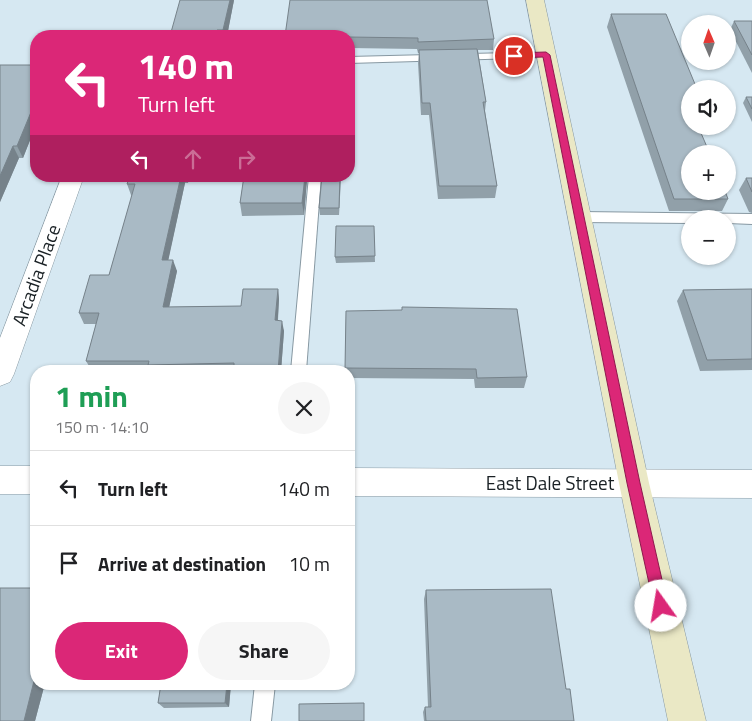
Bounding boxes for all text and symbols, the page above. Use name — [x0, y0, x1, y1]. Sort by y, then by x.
north arrow — [681, 15, 736, 70]
map controls — [681, 15, 736, 265]
pin — [493, 35, 535, 77]
text: 140 m — [138, 39, 234, 93]
icon: arrive — [500, 42, 528, 70]
icon: left — [55, 50, 120, 115]
button: sound — [681, 80, 736, 135]
text: Turn left — [138, 87, 215, 121]
icon: left — [126, 145, 154, 173]
icon: ahead — [179, 145, 207, 173]
icon: right — [232, 145, 260, 173]
button: + — [681, 145, 736, 200]
button: − — [681, 210, 736, 265]
street label: Arcadia Place — [4, 220, 67, 330]
text: 1 min — [55, 373, 128, 419]
button: close — [278, 382, 330, 434]
text: 150 m · 14:10 — [55, 415, 149, 439]
street label: East Dale Street — [486, 468, 615, 497]
icon: left — [55, 474, 83, 502]
text: Turn left — [98, 474, 168, 503]
text: 140 m — [278, 474, 330, 503]
icon: arrive — [55, 549, 83, 577]
text: Arrive at destination — [98, 549, 266, 578]
text: 10 m — [289, 549, 330, 578]
position arrow — [634, 579, 686, 631]
button: Exit — [55, 622, 188, 680]
button: Share — [198, 622, 330, 680]

